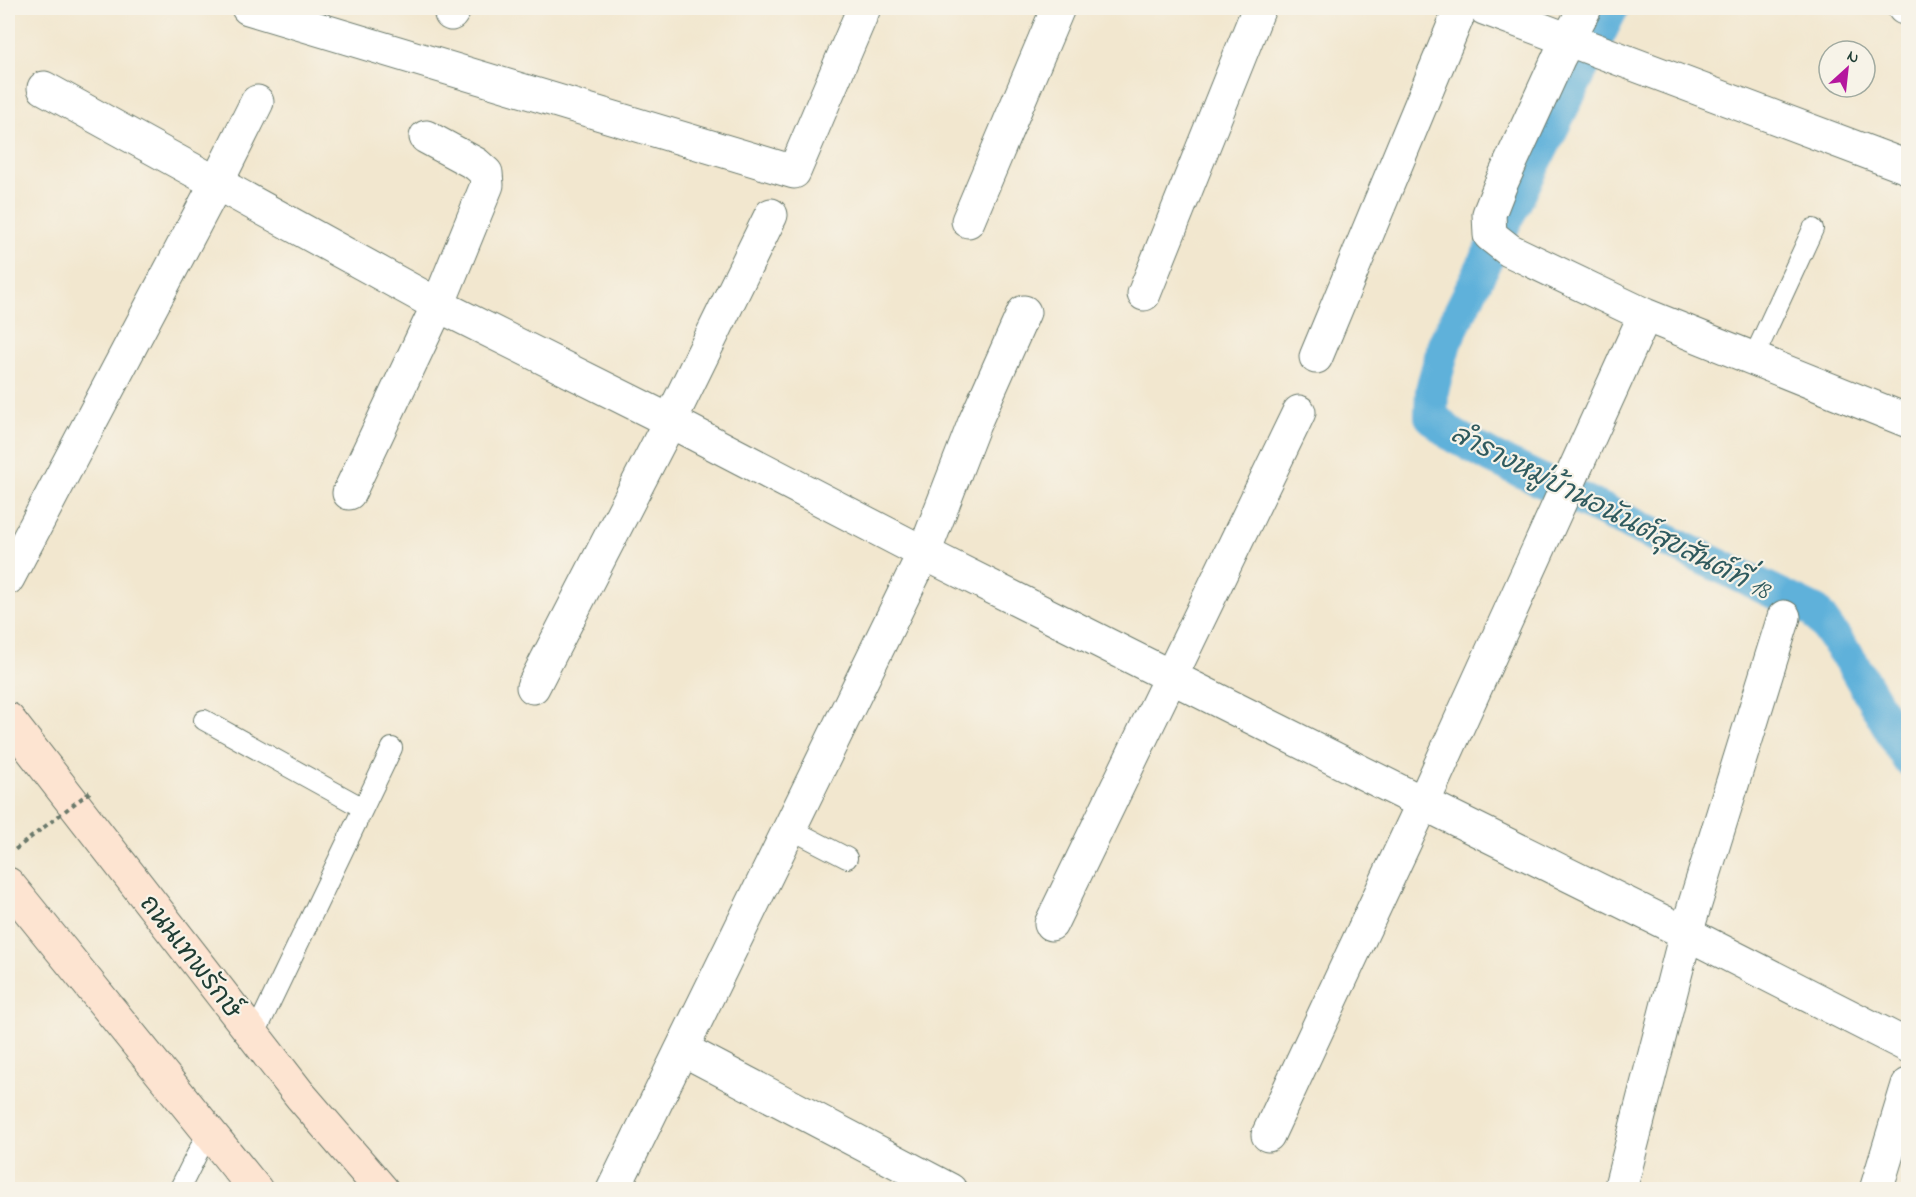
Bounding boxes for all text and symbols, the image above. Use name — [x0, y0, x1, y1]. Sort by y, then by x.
north arrow — [1817, 39, 1877, 99]
text: N — [1843, 44, 1863, 71]
water label: ลำรางหมู่บ้านอนันต์สุขสันต์ที่ 18 — [1443, 408, 1782, 612]
street label: ถนนเทพรักษ์ — [129, 888, 251, 1029]

